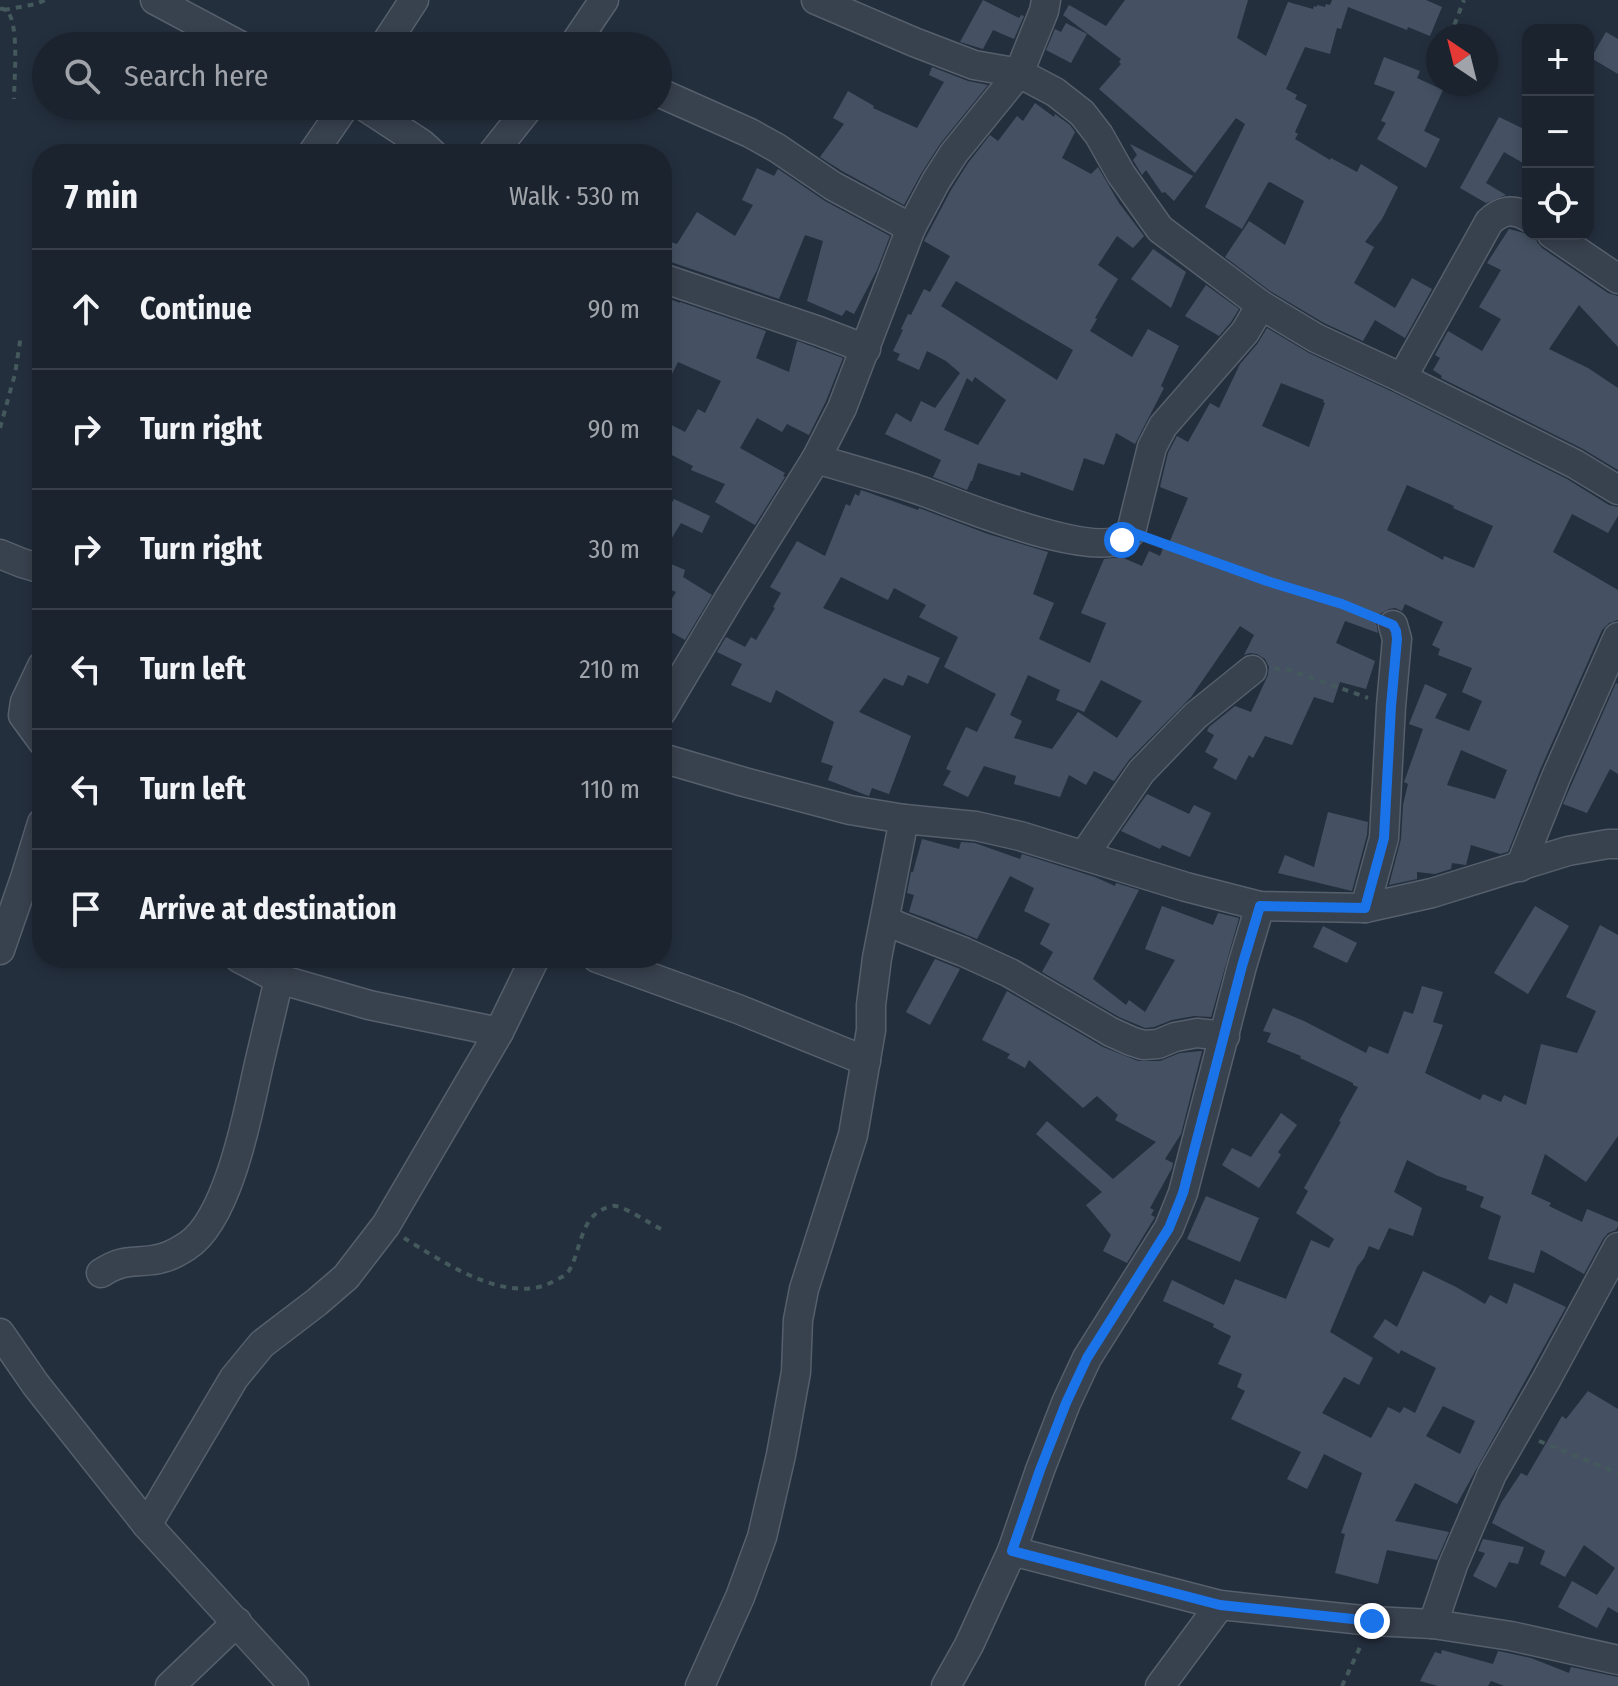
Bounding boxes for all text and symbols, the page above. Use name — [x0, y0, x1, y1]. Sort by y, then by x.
north arrow — [1426, 24, 1498, 96]
map controls — [1522, 24, 1594, 240]
button: + — [1522, 24, 1594, 96]
search box — [32, 32, 672, 120]
icon: search — [60, 54, 104, 98]
text: Search here — [124, 58, 269, 94]
button: − — [1522, 96, 1594, 168]
button: locate — [1522, 168, 1594, 240]
text: 7 min — [64, 176, 138, 217]
text: Walk · 530 m — [509, 181, 640, 212]
icon: ahead — [64, 287, 108, 331]
text: Continue — [140, 291, 252, 327]
text: 90 m — [588, 294, 640, 325]
icon: right — [64, 407, 108, 451]
text: Turn right — [140, 411, 262, 447]
text: 90 m — [588, 414, 640, 445]
route start — [1104, 522, 1140, 558]
icon: right — [64, 527, 108, 571]
text: Turn right — [140, 531, 262, 567]
text: 30 m — [589, 534, 640, 565]
icon: left — [64, 647, 108, 691]
text: Turn left — [140, 651, 246, 687]
text: 210 m — [579, 654, 640, 685]
icon: left — [64, 767, 108, 811]
text: Turn left — [140, 771, 246, 807]
text: 110 m — [580, 774, 640, 805]
icon: arrive — [64, 887, 108, 931]
text: Arrive at destination — [140, 891, 397, 927]
route end — [1354, 1603, 1390, 1639]

